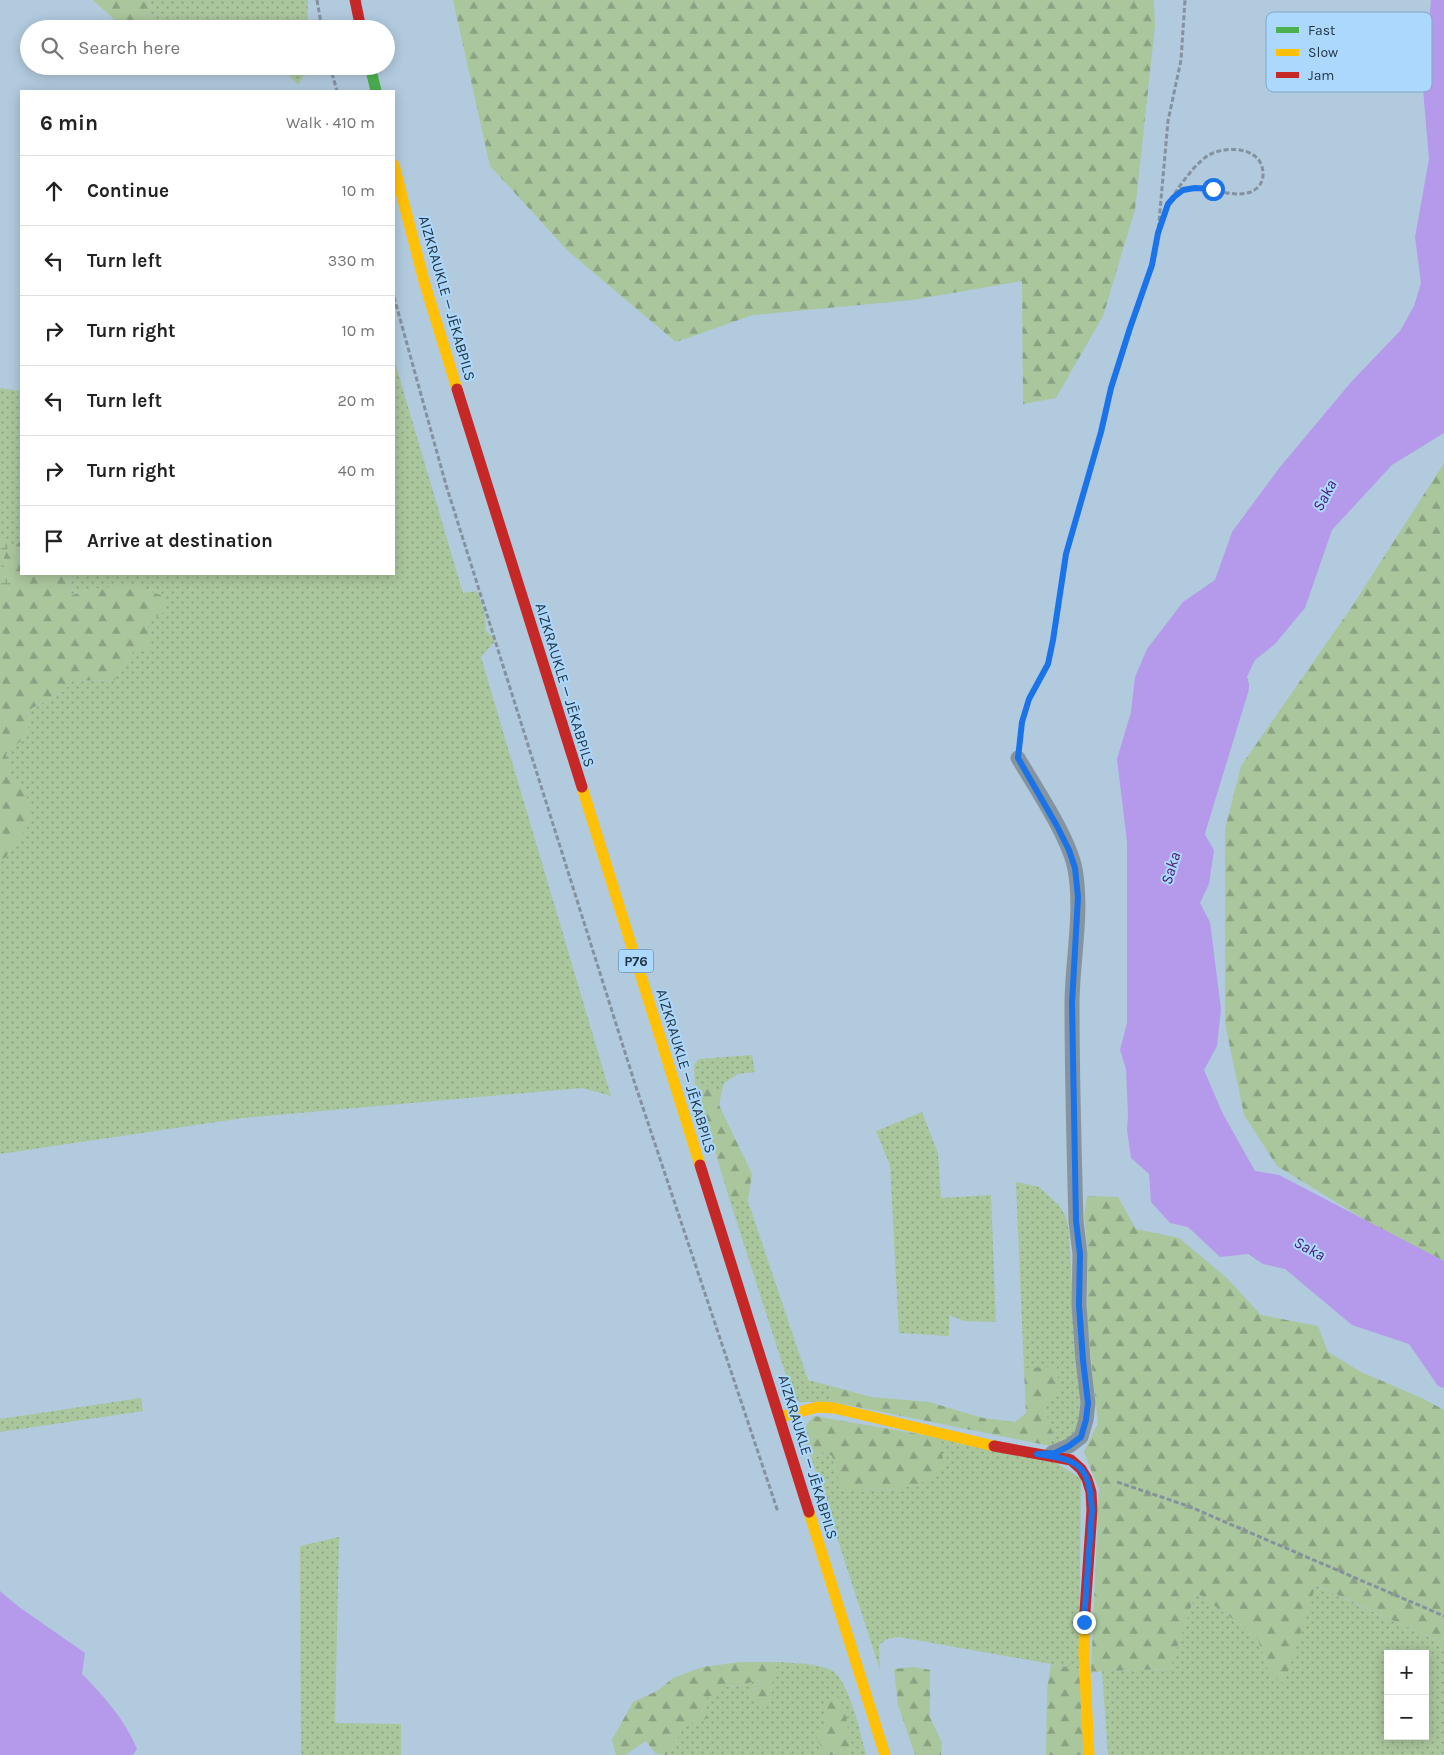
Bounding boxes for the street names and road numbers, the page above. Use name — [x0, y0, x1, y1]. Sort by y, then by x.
street label: AIZKRAUKLE — JĒKABPILS — [415, 213, 479, 383]
street label: AIZKRAUKLE — JĒKABPILS — [531, 601, 599, 769]
road number: P76 — [618, 949, 654, 972]
street label: AIZKRAUKLE — JĒKABPILS — [652, 987, 720, 1155]
street label: AIZKRAUKLE — JĒKABPILS — [774, 1373, 842, 1541]

